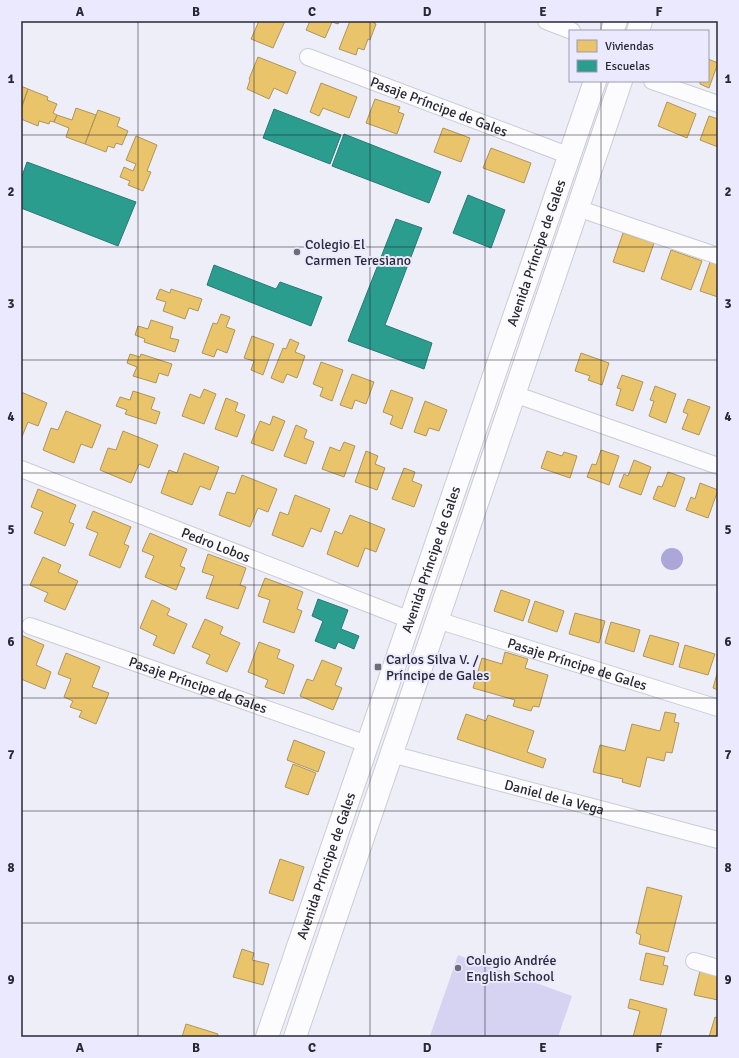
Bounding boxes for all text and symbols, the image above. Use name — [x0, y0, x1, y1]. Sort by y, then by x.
text: A — [76, 4, 85, 20]
text: B — [192, 4, 200, 20]
text: C — [308, 4, 316, 20]
text: D — [423, 4, 432, 20]
text: E — [539, 4, 547, 20]
text: F — [656, 4, 663, 20]
legend — [569, 30, 709, 82]
text: Viviendas — [605, 39, 654, 54]
text: Escuelas — [605, 59, 650, 74]
text: 1 — [7, 71, 15, 87]
text: 1 — [724, 71, 732, 87]
street label: Pasaje Príncipe de Gales — [368, 73, 510, 140]
street label: Avenida Príncipe de Gales — [503, 177, 569, 328]
text: 2 — [7, 184, 15, 200]
text: 2 — [724, 184, 732, 200]
place label: Colegio El Carmen Teresiano — [305, 236, 411, 269]
marker: Colegio El Carmen Teresiano — [292, 247, 302, 257]
text: 3 — [7, 296, 15, 312]
text: 3 — [724, 296, 732, 312]
text: 4 — [7, 409, 15, 425]
text: 4 — [724, 409, 732, 425]
street label: Avenida Príncipe de Gales — [398, 484, 464, 635]
text: 5 — [7, 522, 15, 538]
text: 5 — [724, 522, 732, 538]
street label: Pedro Lobos — [179, 524, 253, 566]
text: 6 — [7, 634, 15, 650]
street label: Pasaje Príncipe de Gales — [505, 634, 649, 694]
text: 6 — [724, 634, 732, 650]
place label: Carlos Silva V. / Príncipe de Gales — [386, 651, 489, 684]
street label: Pasaje Príncipe de Gales — [127, 653, 269, 717]
marker: Carlos Silva V. / Príncipe de Gales — [373, 662, 383, 672]
text: 7 — [7, 747, 15, 763]
text: 7 — [724, 747, 732, 763]
street label: Daniel de la Vega — [503, 776, 606, 818]
street label: Avenida Príncipe de Gales — [293, 790, 359, 941]
text: 8 — [7, 860, 15, 876]
text: 8 — [724, 860, 732, 876]
place label: Colegio Andrée English School — [466, 952, 557, 985]
marker: Colegio Andrée English School — [453, 963, 463, 973]
text: 9 — [7, 972, 15, 988]
text: 9 — [724, 972, 732, 988]
text: A — [76, 1040, 85, 1056]
text: B — [192, 1040, 200, 1056]
text: C — [308, 1040, 316, 1056]
text: D — [423, 1040, 432, 1056]
text: E — [539, 1040, 547, 1056]
text: F — [656, 1040, 663, 1056]

